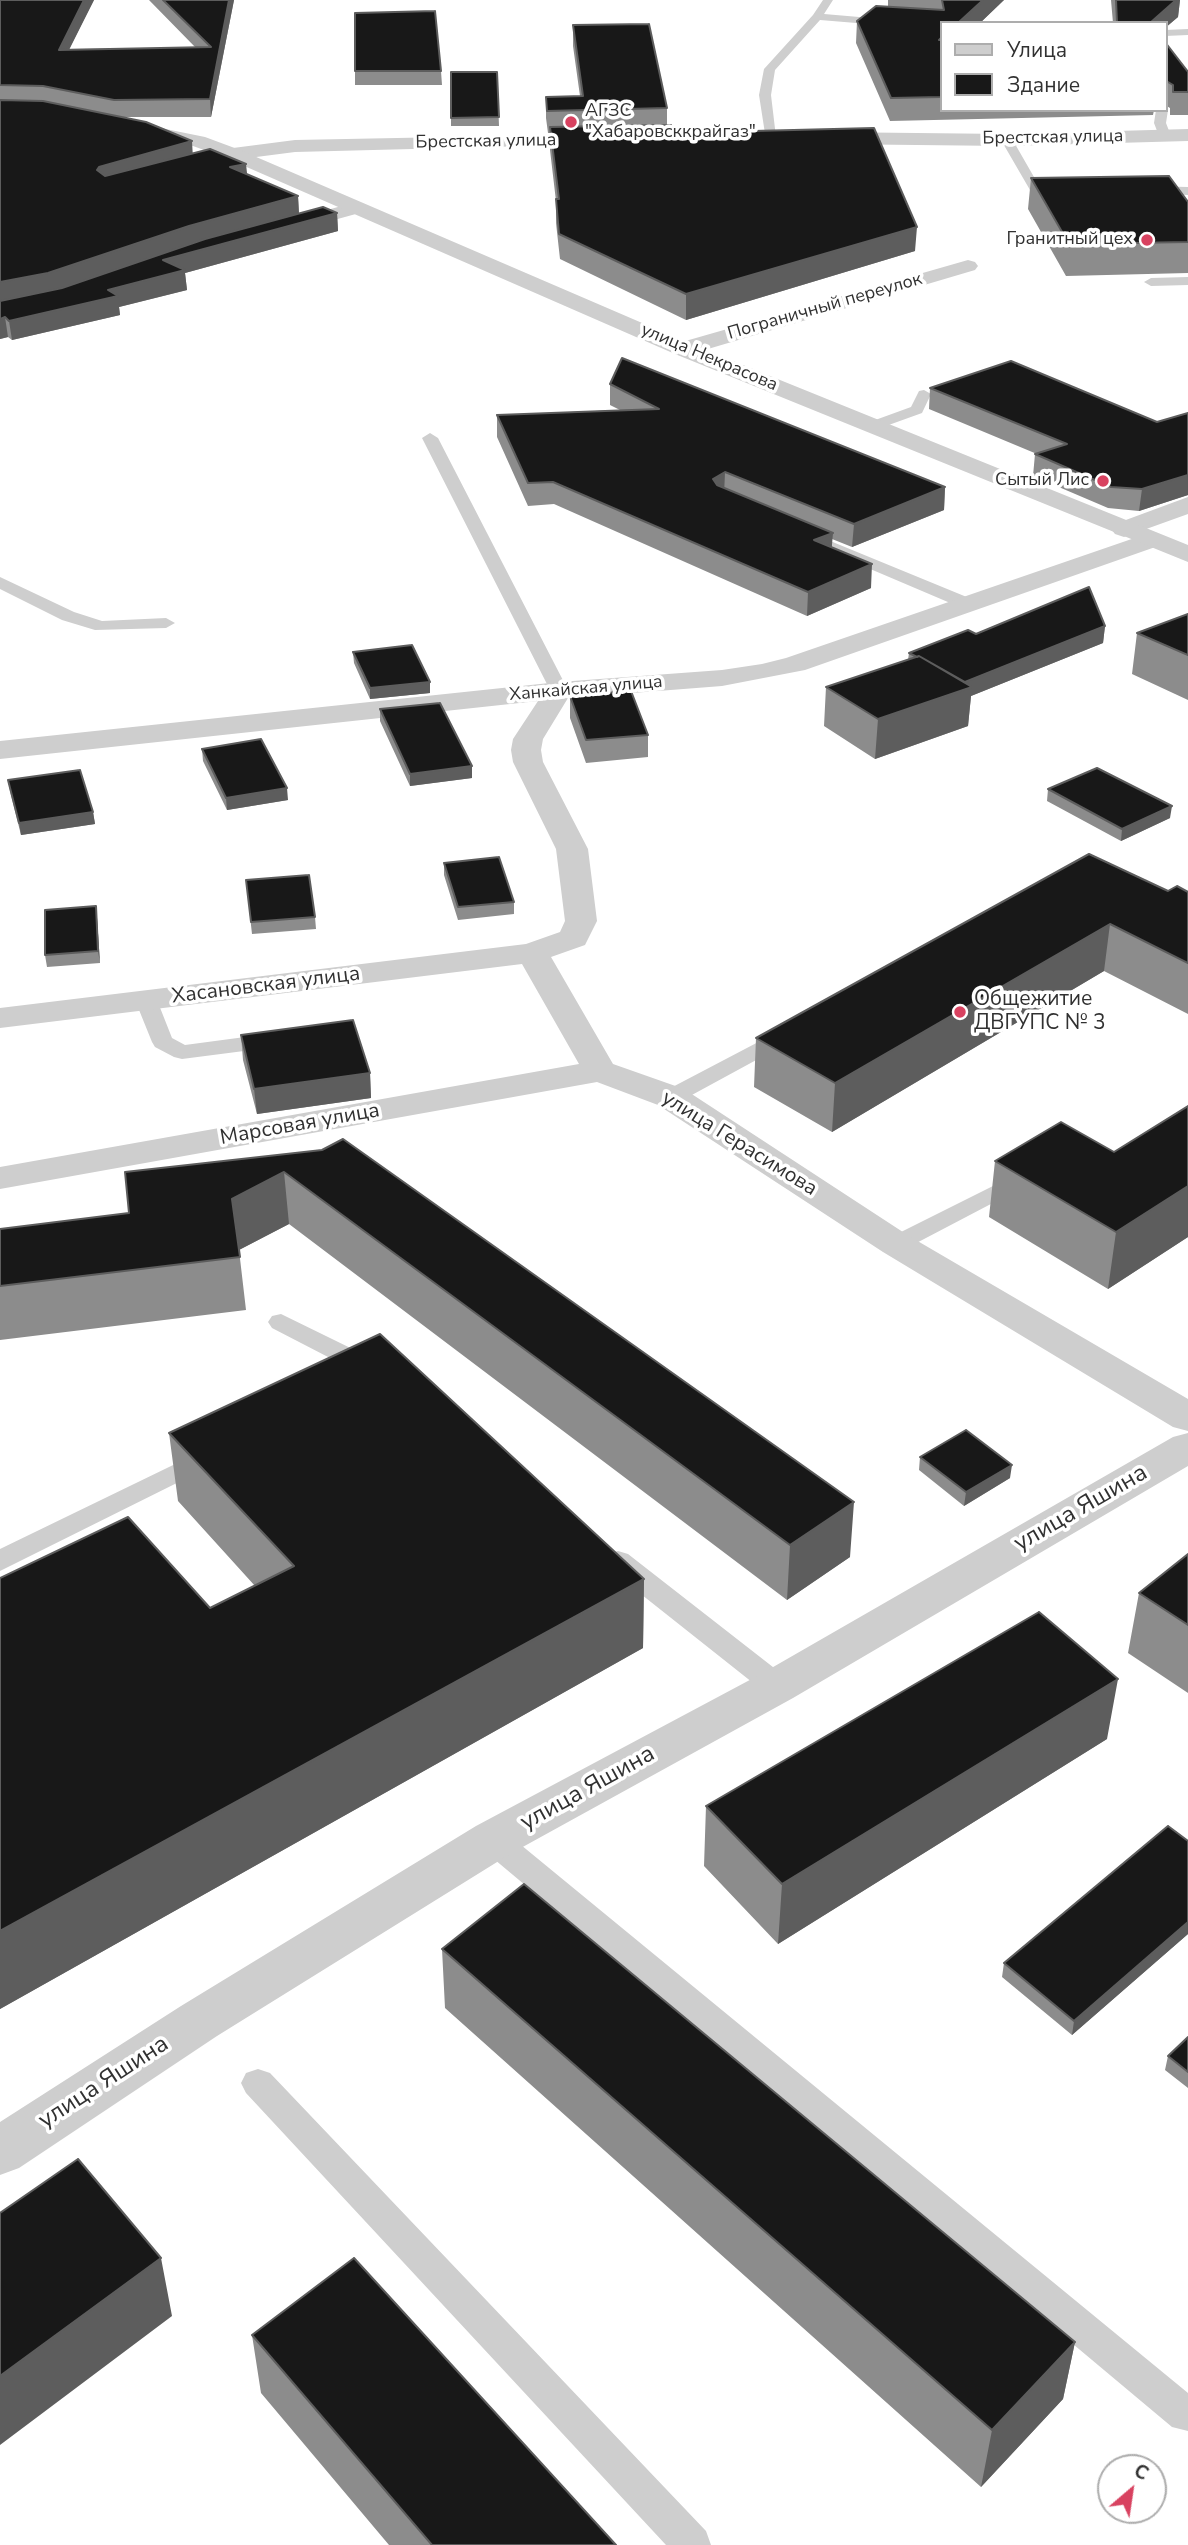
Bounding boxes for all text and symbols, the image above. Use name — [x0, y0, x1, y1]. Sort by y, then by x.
legend — [940, 21, 1167, 112]
text: Улица — [1007, 36, 1067, 64]
text: Здание — [1007, 71, 1080, 99]
place label: АГЗС "Хабаровсккрайгаз" — [585, 101, 756, 144]
marker: АГЗС "Хабаровсккрайгаз" — [563, 114, 579, 130]
street label: Брестская улица — [982, 126, 1124, 150]
street label: Брестская улица — [415, 130, 557, 154]
place label: Гранитный цех — [1006, 229, 1133, 251]
marker: Гранитный цех — [1139, 232, 1155, 248]
street label: Пограничный переулок — [725, 269, 925, 345]
street label: улица Некрасова — [637, 319, 781, 397]
place label: Сытый Лис — [995, 470, 1089, 492]
marker: Сытый Лис — [1095, 473, 1111, 489]
street label: Ханкайская улица — [508, 672, 664, 706]
street label: Хасановская улица — [170, 962, 362, 1010]
place label: Общежитие ДВГУПС № 3 — [974, 987, 1105, 1037]
marker: Общежитие ДВГУПС № 3 — [952, 1004, 968, 1020]
street label: улица Герасимова — [657, 1086, 821, 1202]
street label: Марсовая улица — [218, 1099, 382, 1151]
street label: улица Яшина — [1009, 1459, 1153, 1559]
street label: улица Яшина — [516, 1740, 660, 1838]
street label: улица Яшина — [34, 2030, 174, 2136]
north arrow — [1097, 2454, 1167, 2524]
text: С — [1129, 2458, 1153, 2487]

